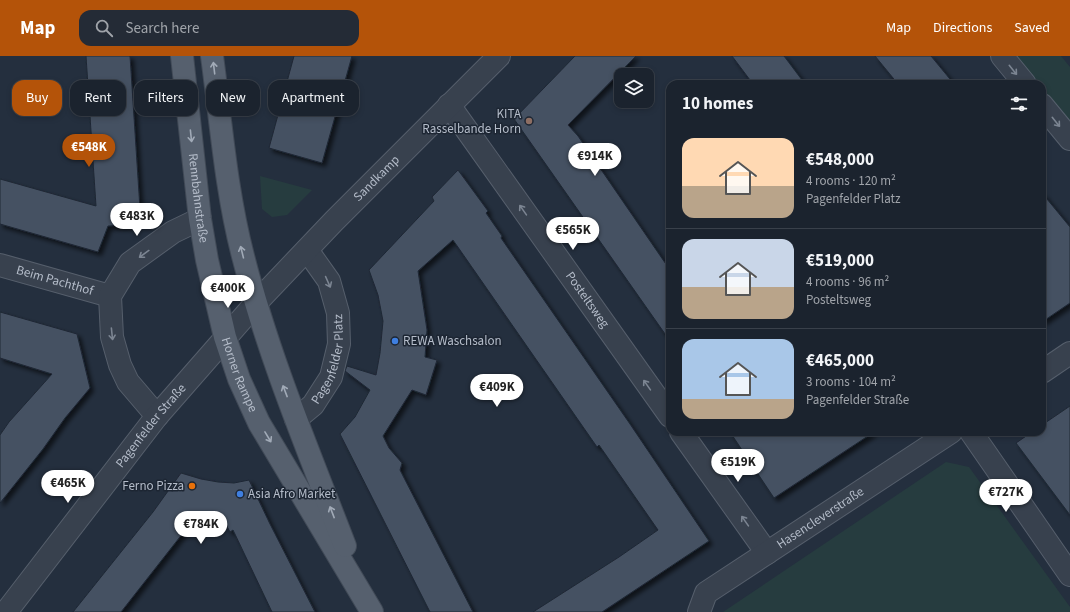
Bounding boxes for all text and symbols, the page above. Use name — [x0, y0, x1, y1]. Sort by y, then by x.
search box — [79, 10, 359, 46]
text: Map — [20, 15, 55, 42]
icon: search — [93, 17, 115, 39]
text: Search here — [125, 18, 199, 39]
text: Map — [886, 18, 911, 38]
text: Directions — [933, 18, 992, 38]
text: Saved — [1014, 18, 1050, 38]
one-way arrow — [210, 62, 218, 75]
one-way arrow — [1009, 65, 1018, 75]
map controls — [614, 68, 654, 108]
button: layers — [614, 68, 654, 108]
chip: Buy — [12, 80, 62, 116]
chip: Rent — [70, 80, 126, 116]
chip: Filters — [134, 80, 198, 116]
chip: New — [206, 80, 260, 116]
chip: Apartment — [268, 80, 359, 116]
text: 10 homes — [682, 92, 753, 116]
icon: filters — [1008, 93, 1030, 115]
place label: KITA Rasselbande Horn — [422, 105, 522, 138]
marker: KITA Rasselbande Horn — [524, 116, 534, 126]
one-way arrow — [1051, 117, 1060, 127]
one-way arrow — [187, 130, 195, 143]
pin: €548K — [61, 134, 117, 168]
text: €548K — [71, 138, 107, 156]
pin: €914K — [567, 143, 623, 177]
text: €914K — [577, 147, 613, 165]
text: €548,000 — [806, 148, 874, 172]
street label: Sandkamp — [349, 151, 404, 206]
street label: Rennbahnstraße — [184, 152, 213, 244]
icon: home — [714, 154, 762, 202]
text: 4 rooms · 120 m² — [806, 172, 896, 190]
text: Pagenfelder Platz — [806, 190, 900, 208]
pin: €483K — [109, 203, 165, 237]
one-way arrow — [519, 205, 527, 216]
text: €483K — [119, 207, 155, 225]
pin: €565K — [545, 217, 601, 251]
text: €565K — [555, 221, 591, 239]
one-way arrow — [238, 246, 245, 259]
text: €519,000 — [806, 249, 874, 273]
one-way arrow — [138, 250, 149, 258]
icon: home — [714, 255, 762, 303]
street label: Beim Pachthof — [14, 261, 97, 300]
street label: Posteltsweg — [561, 268, 614, 332]
text: 4 rooms · 96 m² — [806, 273, 889, 291]
pin: €400K — [200, 275, 256, 309]
one-way arrow — [325, 276, 333, 288]
text: €400K — [210, 279, 246, 297]
text: Posteltsweg — [806, 291, 871, 309]
street label: Pagenfelder Platz — [307, 313, 348, 408]
one-way arrow — [109, 328, 116, 341]
place label: REWA Waschsalon — [403, 332, 502, 350]
street label: Horner Rampe — [217, 335, 262, 415]
marker: REWA Waschsalon — [390, 336, 400, 346]
text: €465,000 — [806, 349, 874, 373]
icon: home — [714, 355, 762, 403]
text: 3 rooms · 104 m² — [806, 373, 896, 391]
pin: €409K — [469, 374, 525, 408]
text: €409K — [479, 378, 515, 396]
one-way arrow — [643, 379, 651, 390]
street label: Pagenfelder Straße — [111, 380, 190, 471]
one-way arrow — [281, 386, 289, 398]
text: Pagenfelder Straße — [806, 391, 909, 409]
one-way arrow — [264, 431, 272, 442]
pin: €519K — [710, 449, 766, 483]
text: €519K — [720, 453, 756, 471]
pin: €465K — [40, 470, 96, 504]
text: €465K — [50, 474, 86, 492]
place label: Ferno Pizza — [122, 477, 184, 495]
pin: €727K — [978, 479, 1034, 513]
marker: Ferno Pizza — [187, 481, 197, 491]
street label: Hasencleverstraße — [773, 483, 867, 553]
text: €727K — [988, 483, 1024, 501]
place label: Asia Afro Market — [248, 485, 336, 503]
marker: Asia Afro Market — [235, 489, 245, 499]
one-way arrow — [328, 507, 336, 519]
pin: €784K — [173, 511, 229, 545]
text: €784K — [183, 515, 219, 533]
one-way arrow — [741, 516, 749, 527]

